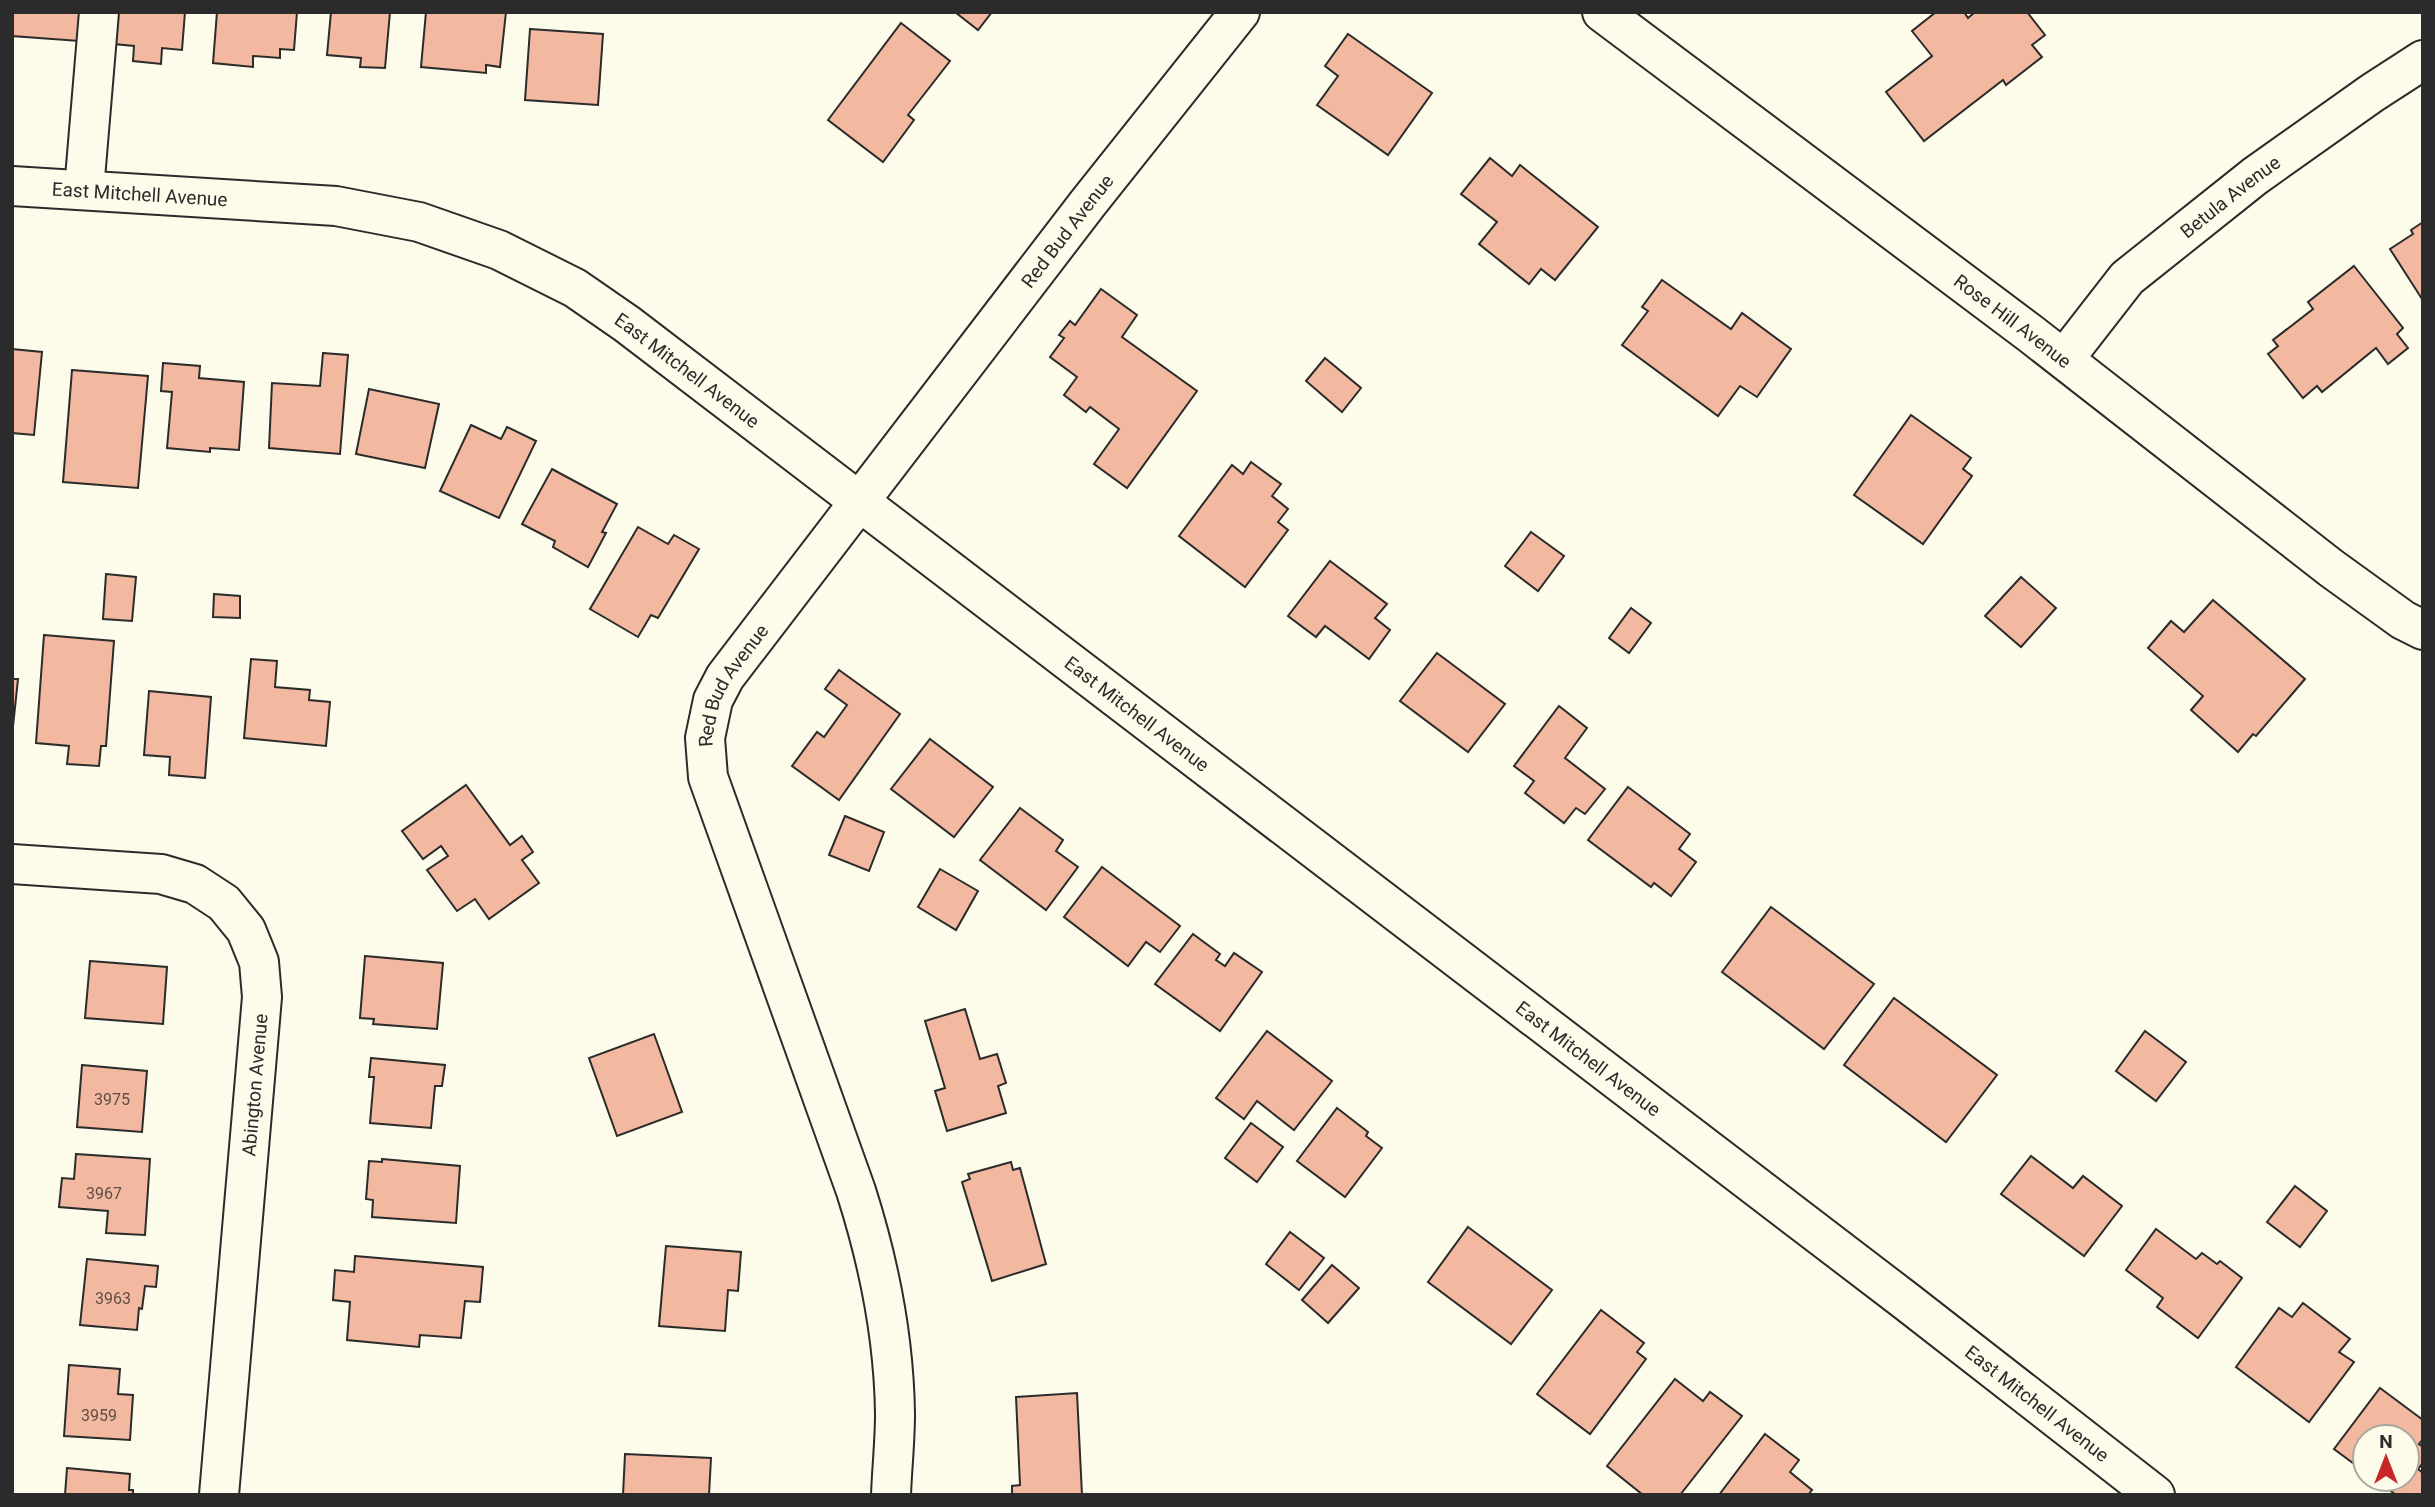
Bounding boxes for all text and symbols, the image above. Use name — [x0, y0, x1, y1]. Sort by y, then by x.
street label: Betula Avenue — [2175, 150, 2284, 243]
street label: Red Bud Avenue — [1016, 169, 1118, 292]
street label: East Mitchell Avenue — [51, 177, 228, 211]
street label: Rose Hill Avenue — [1950, 269, 2076, 373]
street label: East Mitchell Avenue — [610, 308, 764, 433]
street label: Red Bud Avenue — [693, 619, 773, 748]
street label: East Mitchell Avenue — [1060, 651, 1214, 776]
street label: East Mitchell Avenue — [1512, 996, 1665, 1121]
street label: Abington Avenue — [237, 1013, 273, 1157]
house number: 3975 — [94, 1090, 130, 1109]
house number: 3967 — [86, 1184, 122, 1203]
house number: 3963 — [95, 1289, 131, 1308]
street label: East Mitchell Avenue — [1961, 1340, 2114, 1466]
house number: 3959 — [81, 1406, 117, 1425]
north arrow — [2351, 1423, 2421, 1493]
text: N — [2379, 1430, 2393, 1453]

